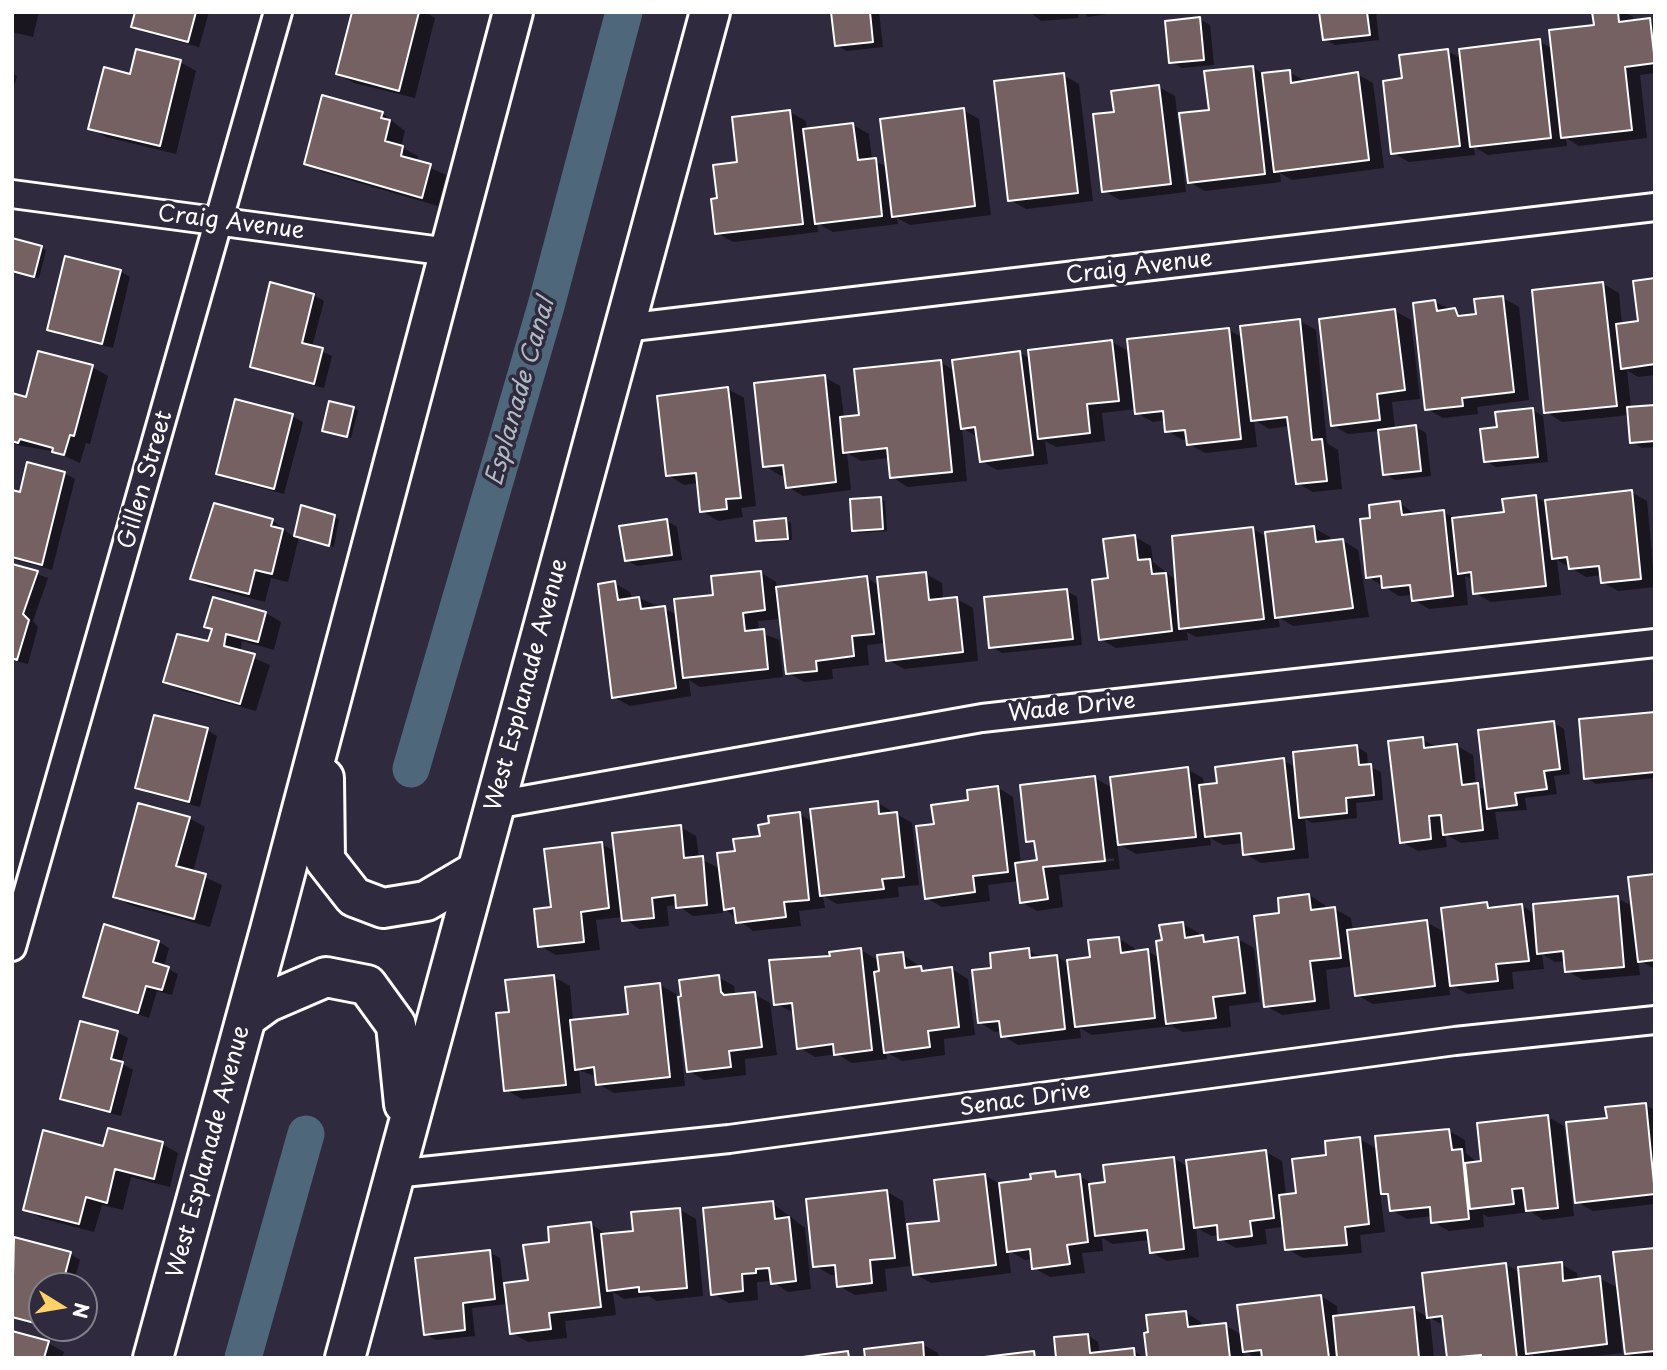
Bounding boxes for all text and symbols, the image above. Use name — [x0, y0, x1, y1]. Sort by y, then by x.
street label: Craig Avenue — [156, 200, 306, 246]
street label: Craig Avenue — [1064, 245, 1214, 291]
water label: Esplanade Canal — [480, 295, 562, 489]
street label: Gillen Street — [113, 408, 179, 552]
street label: West Esplanade Avenue — [480, 556, 574, 814]
street label: Wade Drive — [1007, 688, 1137, 728]
street label: West Esplanade Avenue — [162, 1023, 256, 1281]
street label: Senac Drive — [958, 1077, 1092, 1123]
north arrow — [28, 1272, 98, 1342]
text: N — [66, 1301, 97, 1321]

